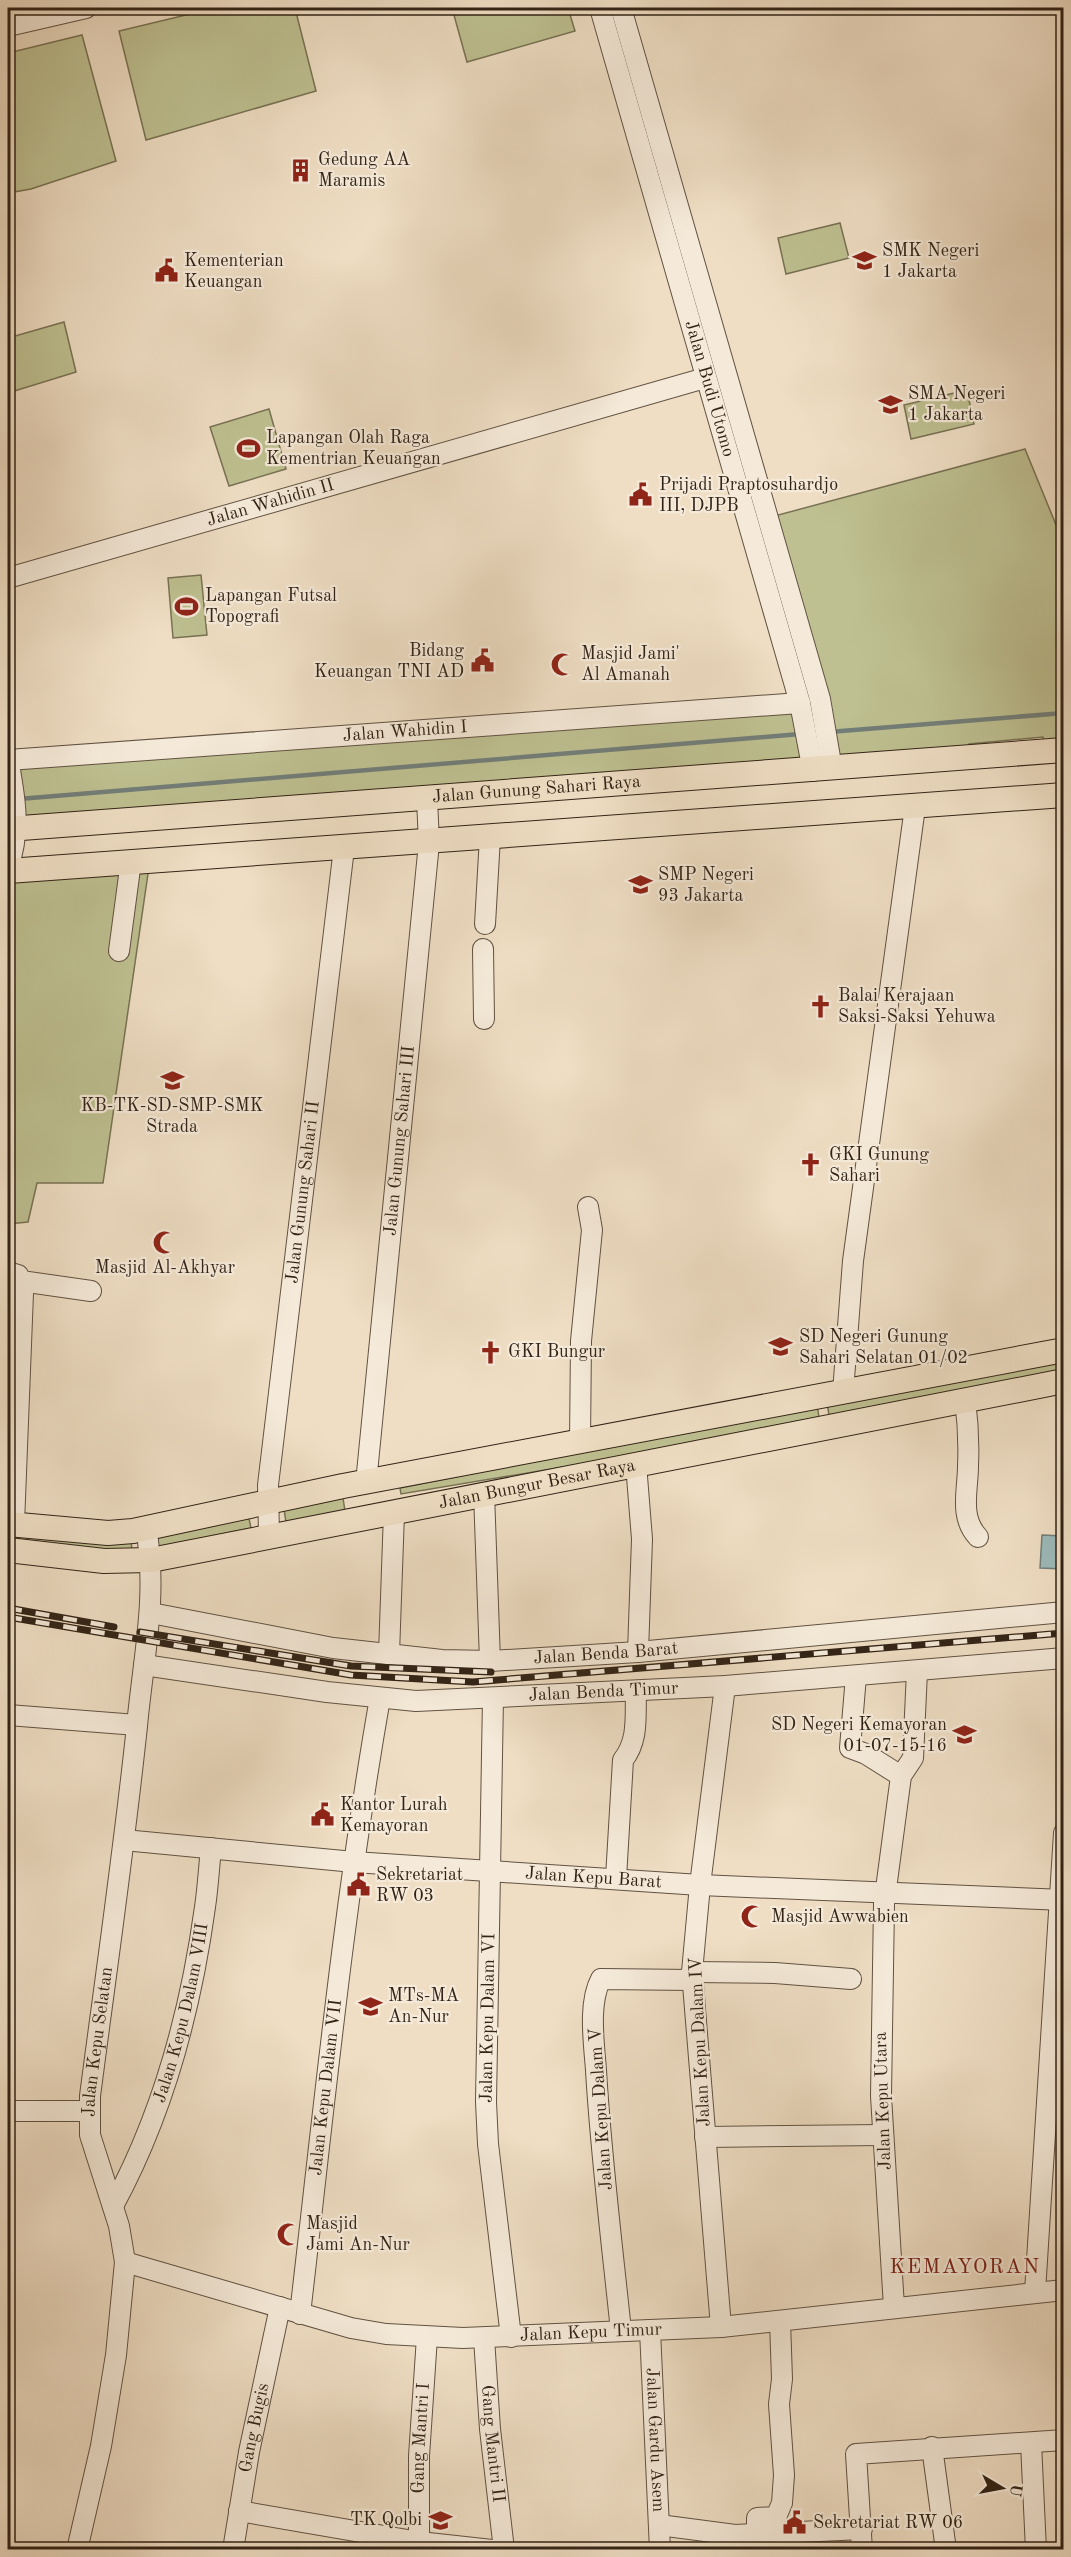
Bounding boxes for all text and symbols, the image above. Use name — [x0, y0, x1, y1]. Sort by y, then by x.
place label: Gedung AA Maramis — [318, 151, 410, 190]
building icon: Gedung AA Maramis — [287, 157, 313, 183]
place label: SMK Negeri 1 Jakarta — [882, 242, 979, 281]
school or university icon: SMK Negeri 1 Jakarta — [851, 248, 877, 274]
place label: Kementerian Keuangan — [184, 252, 284, 291]
public building icon: Kementerian Keuangan — [153, 258, 179, 284]
street label: Jalan Budi Utomo — [681, 318, 738, 459]
place label: SMA Negeri 1 Jakarta — [908, 385, 1006, 424]
school or university icon: SMA Negeri 1 Jakarta — [877, 391, 903, 417]
place label: Lapangan Olah Raga Kementrian Keuangan — [266, 429, 441, 468]
sports icon: Lapangan Olah Raga Kementrian Keuangan — [235, 435, 261, 461]
street label: Jalan Wahidin II — [205, 476, 336, 530]
place label: Prijadi Praptosuhardjo III, DJPB — [659, 476, 838, 515]
public building icon: Prijadi Praptosuhardjo III, DJPB — [628, 482, 654, 508]
place label: Lapangan Futsal Topografi — [205, 587, 337, 626]
sports icon: Lapangan Futsal Topografi — [174, 593, 200, 619]
place label: Bidang Keuangan TNI AD — [314, 642, 464, 681]
place label: Masjid Jami' Al Amanah — [581, 645, 680, 684]
public building icon: Bidang Keuangan TNI AD — [469, 648, 495, 674]
mosque icon: Masjid Jami' Al Amanah — [550, 651, 576, 677]
street label: Jalan Wahidin I — [342, 718, 468, 745]
street label: Jalan Gunung Sahari Raya — [432, 773, 642, 806]
place label: SMP Negeri 93 Jakarta — [658, 866, 754, 905]
school or university icon: SMP Negeri 93 Jakarta — [627, 872, 653, 898]
place label: Balai Kerajaan Saksi-Saksi Yehuwa — [838, 987, 996, 1026]
church icon: Balai Kerajaan Saksi-Saksi Yehuwa — [807, 993, 833, 1019]
street label: Jalan Gunung Sahari III — [381, 1045, 418, 1237]
school or university icon: KB-TK-SD-SMP-SMK Strada — [159, 1067, 185, 1093]
place label: KB-TK-SD-SMP-SMK Strada — [81, 1097, 263, 1136]
street label: Jalan Gunung Sahari II — [283, 1100, 323, 1284]
place label: GKI Gunung Sahari — [829, 1146, 929, 1185]
church icon: GKI Gunung Sahari — [798, 1152, 824, 1178]
mosque icon: Masjid Al-Akhyar — [152, 1229, 178, 1255]
place label: Masjid Al-Akhyar — [95, 1259, 236, 1277]
place label: SD Negeri Gunung Sahari Selatan 01/02 — [799, 1328, 968, 1367]
school or university icon: SD Negeri Gunung Sahari Selatan 01/02 — [768, 1334, 794, 1360]
church icon: GKI Bungur — [477, 1339, 503, 1365]
place label: GKI Bungur — [508, 1343, 606, 1361]
street label: Jalan Bungur Besar Raya — [437, 1456, 637, 1512]
street label: Jalan Benda Barat — [533, 1639, 679, 1667]
street label: Jalan Benda Timur — [528, 1679, 679, 1705]
place label: SD Negeri Kemayoran 01-07-15-16 — [771, 1716, 947, 1755]
school or university icon: SD Negeri Kemayoran 01-07-15-16 — [952, 1722, 978, 1748]
place label: Kantor Lurah Kemayoran — [340, 1796, 448, 1835]
public building icon: Kantor Lurah Kemayoran — [309, 1802, 335, 1828]
street label: Jalan Kepu Barat — [524, 1864, 662, 1891]
place label: Sekretariat RW 03 — [376, 1866, 463, 1905]
public building icon: Sekretariat RW 03 — [345, 1872, 371, 1898]
mosque icon: Masjid Awwabien — [740, 1904, 766, 1930]
place label: Masjid Awwabien — [771, 1908, 909, 1926]
street label: Jalan Kepu Dalam VIII — [150, 1922, 212, 2105]
street label: Jalan Kepu Dalam VI — [478, 1933, 498, 2103]
street label: Jalan Kepu Dalam IV — [687, 1957, 713, 2127]
street label: Jalan Kepu Selatan — [81, 1965, 116, 2117]
place label: MTs-MA An-Nur — [388, 1987, 459, 2026]
school or university icon: MTs-MA An-Nur — [357, 1993, 383, 2019]
street label: Jalan Kepu Dalam VII — [307, 1998, 345, 2177]
street label: Jalan Kepu Dalam V — [586, 2027, 616, 2191]
street label: Jalan Kepu Utara — [872, 2031, 894, 2171]
place label: Masjid Jami An-Nur — [306, 2215, 410, 2254]
mosque icon: Masjid Jami An-Nur — [275, 2221, 301, 2247]
district label: KEMAYORAN — [889, 2257, 1041, 2278]
street label: Jalan Kepu Timur — [519, 2321, 663, 2345]
street label: Jalan Gardu Asem — [643, 2367, 667, 2513]
street label: Gang Bugis — [237, 2381, 273, 2474]
street label: Gang Mantri I — [410, 2382, 433, 2493]
street label: Gang Mantri II — [478, 2384, 507, 2503]
north arrow — [972, 2458, 1032, 2518]
text: U — [1006, 2483, 1024, 2498]
school or university icon: TK Qolbi — [427, 2507, 453, 2533]
public building icon: Sekretariat RW 06 — [782, 2510, 808, 2536]
place label: TK Qolbi — [350, 2511, 422, 2529]
place label: Sekretariat RW 06 — [813, 2514, 963, 2532]

